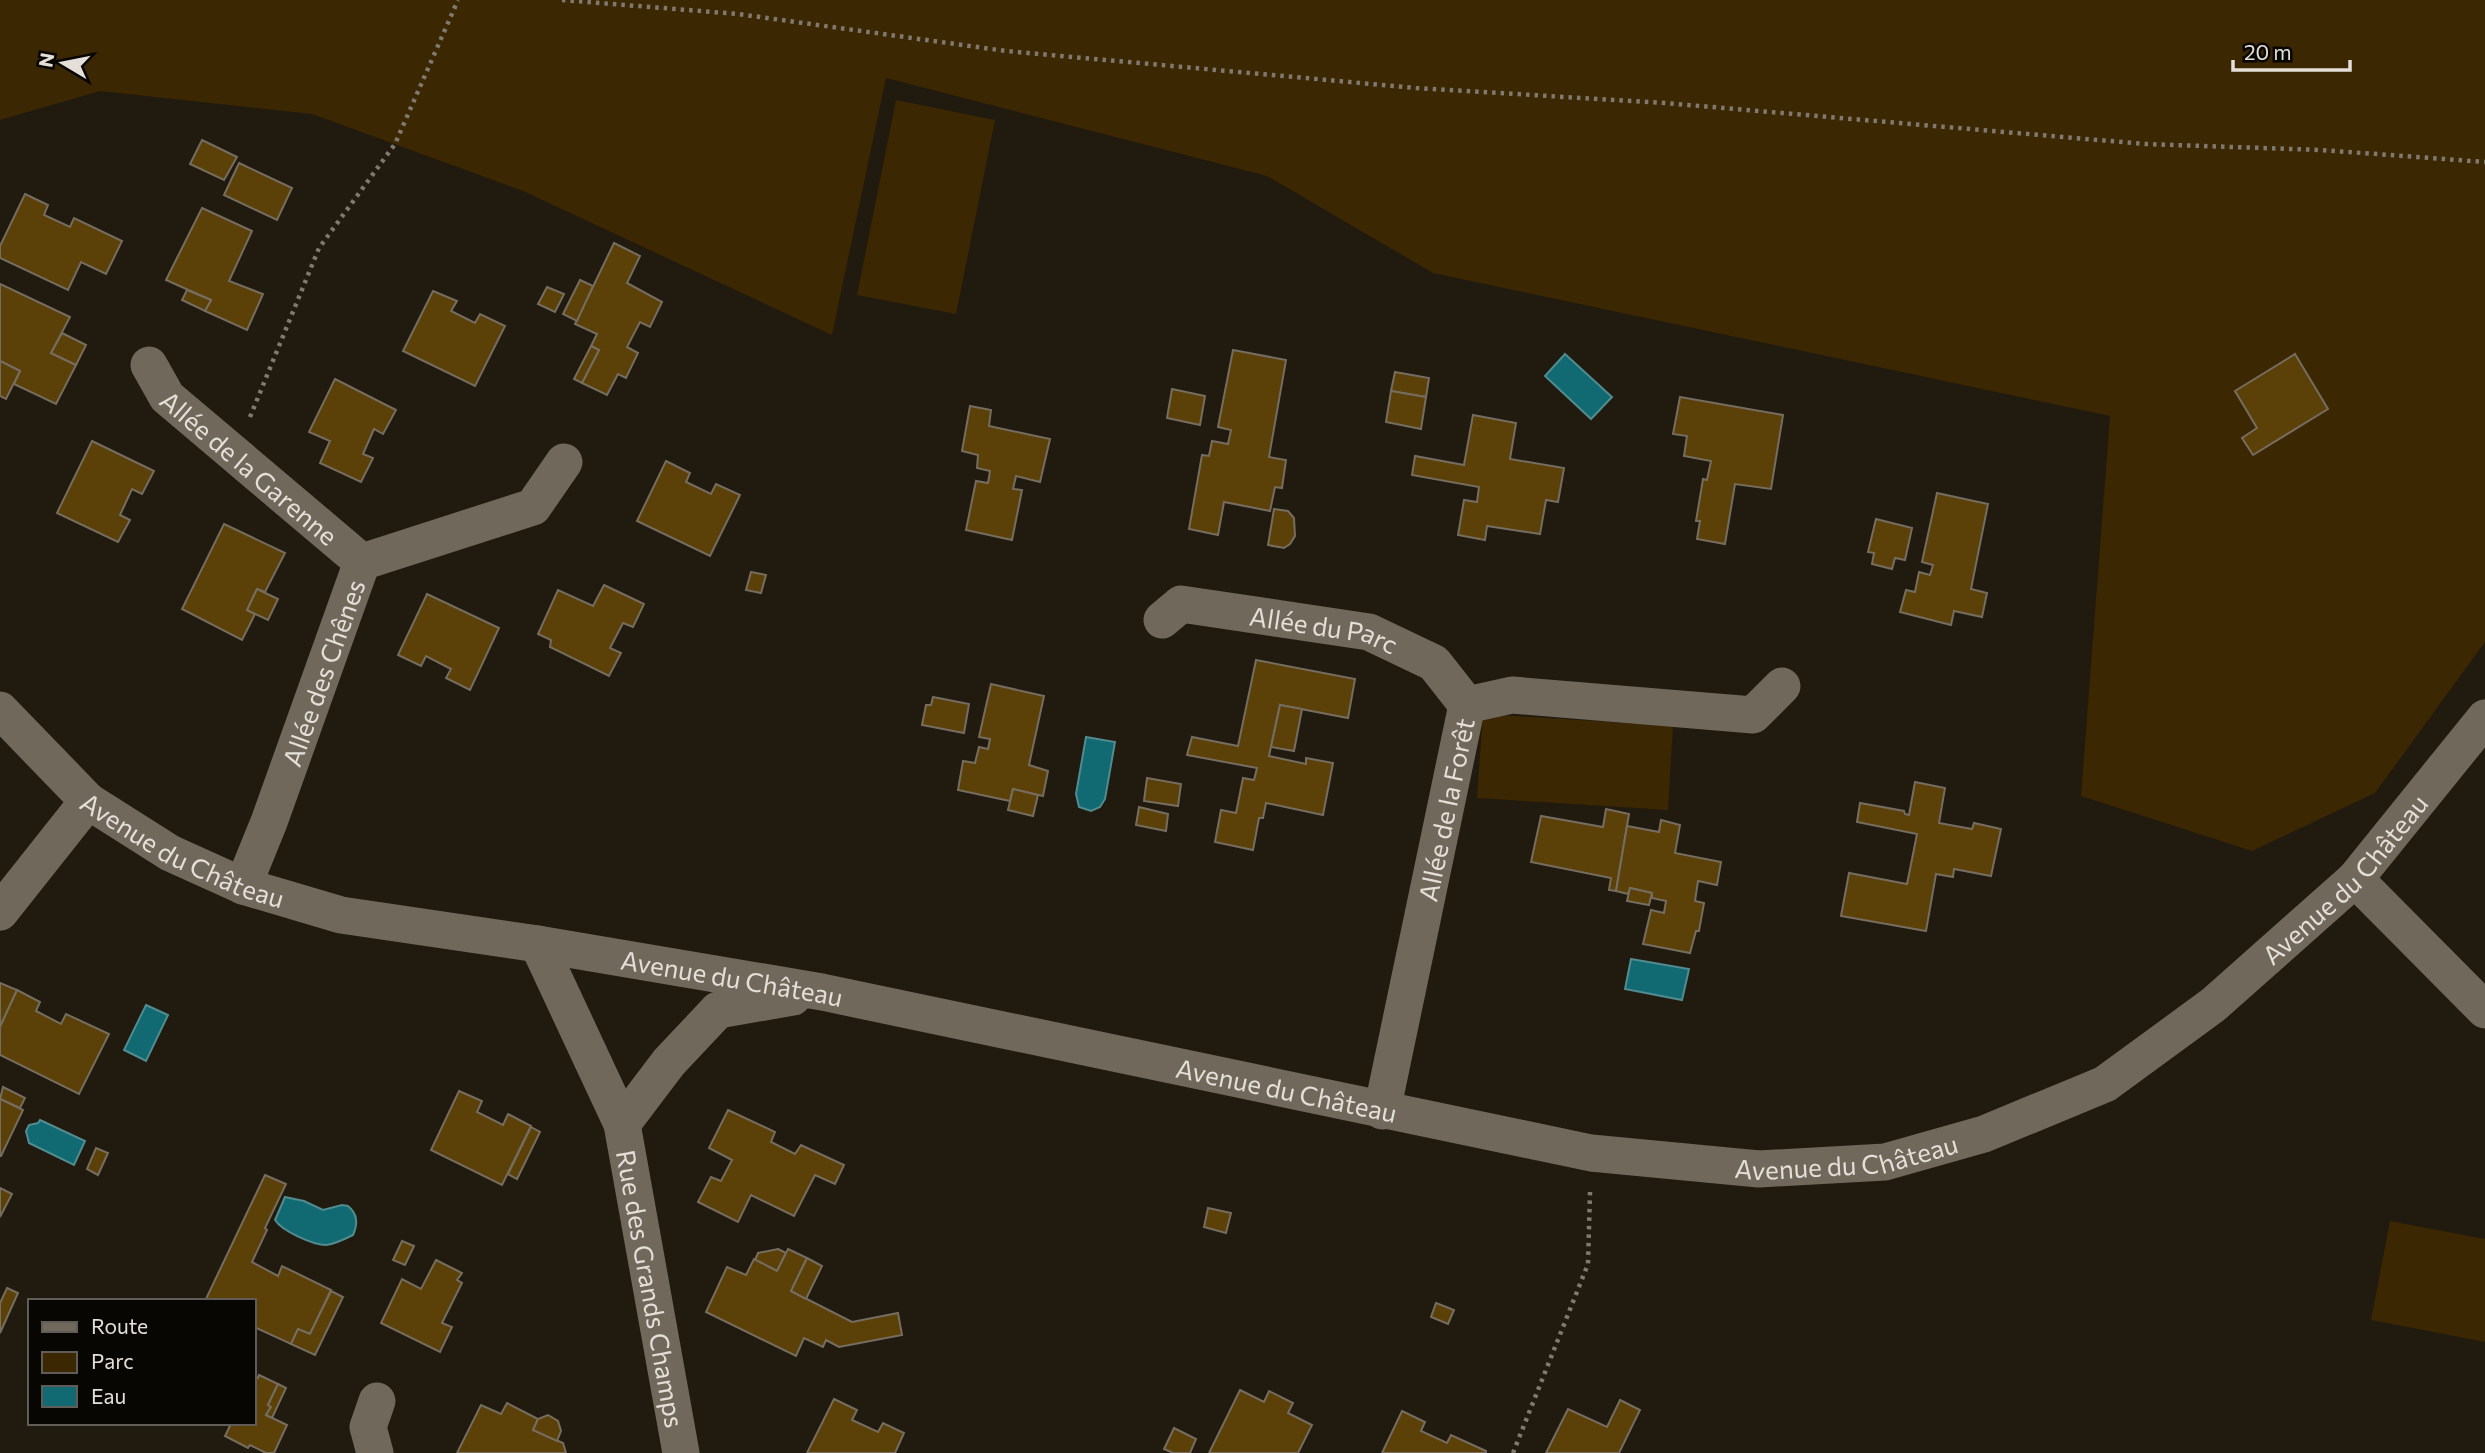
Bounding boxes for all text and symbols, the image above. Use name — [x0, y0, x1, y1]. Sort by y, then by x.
north arrow — [28, 28, 98, 98]
scale bar — [2233, 28, 2350, 72]
text: 20 m — [2244, 39, 2292, 64]
text: N — [33, 51, 58, 69]
street label: Allée de la Garenne — [155, 383, 345, 551]
street label: Allée des Chênes — [275, 575, 370, 770]
street label: Allée du Parc — [1248, 599, 1403, 659]
street label: Allée de la Forêt — [1411, 715, 1479, 904]
street label: Avenue du Château — [75, 785, 288, 913]
street label: Avenue du Château — [2255, 787, 2433, 970]
street label: Avenue du Château — [619, 943, 846, 1012]
street label: Avenue du Château — [1174, 1051, 1400, 1128]
street label: Avenue du Château — [1734, 1127, 1961, 1185]
street label: Rue des Grands Champs — [611, 1147, 692, 1430]
legend — [28, 1299, 256, 1425]
text: Route — [91, 1313, 148, 1338]
text: Parc — [91, 1348, 134, 1373]
text: Eau — [91, 1383, 126, 1408]

